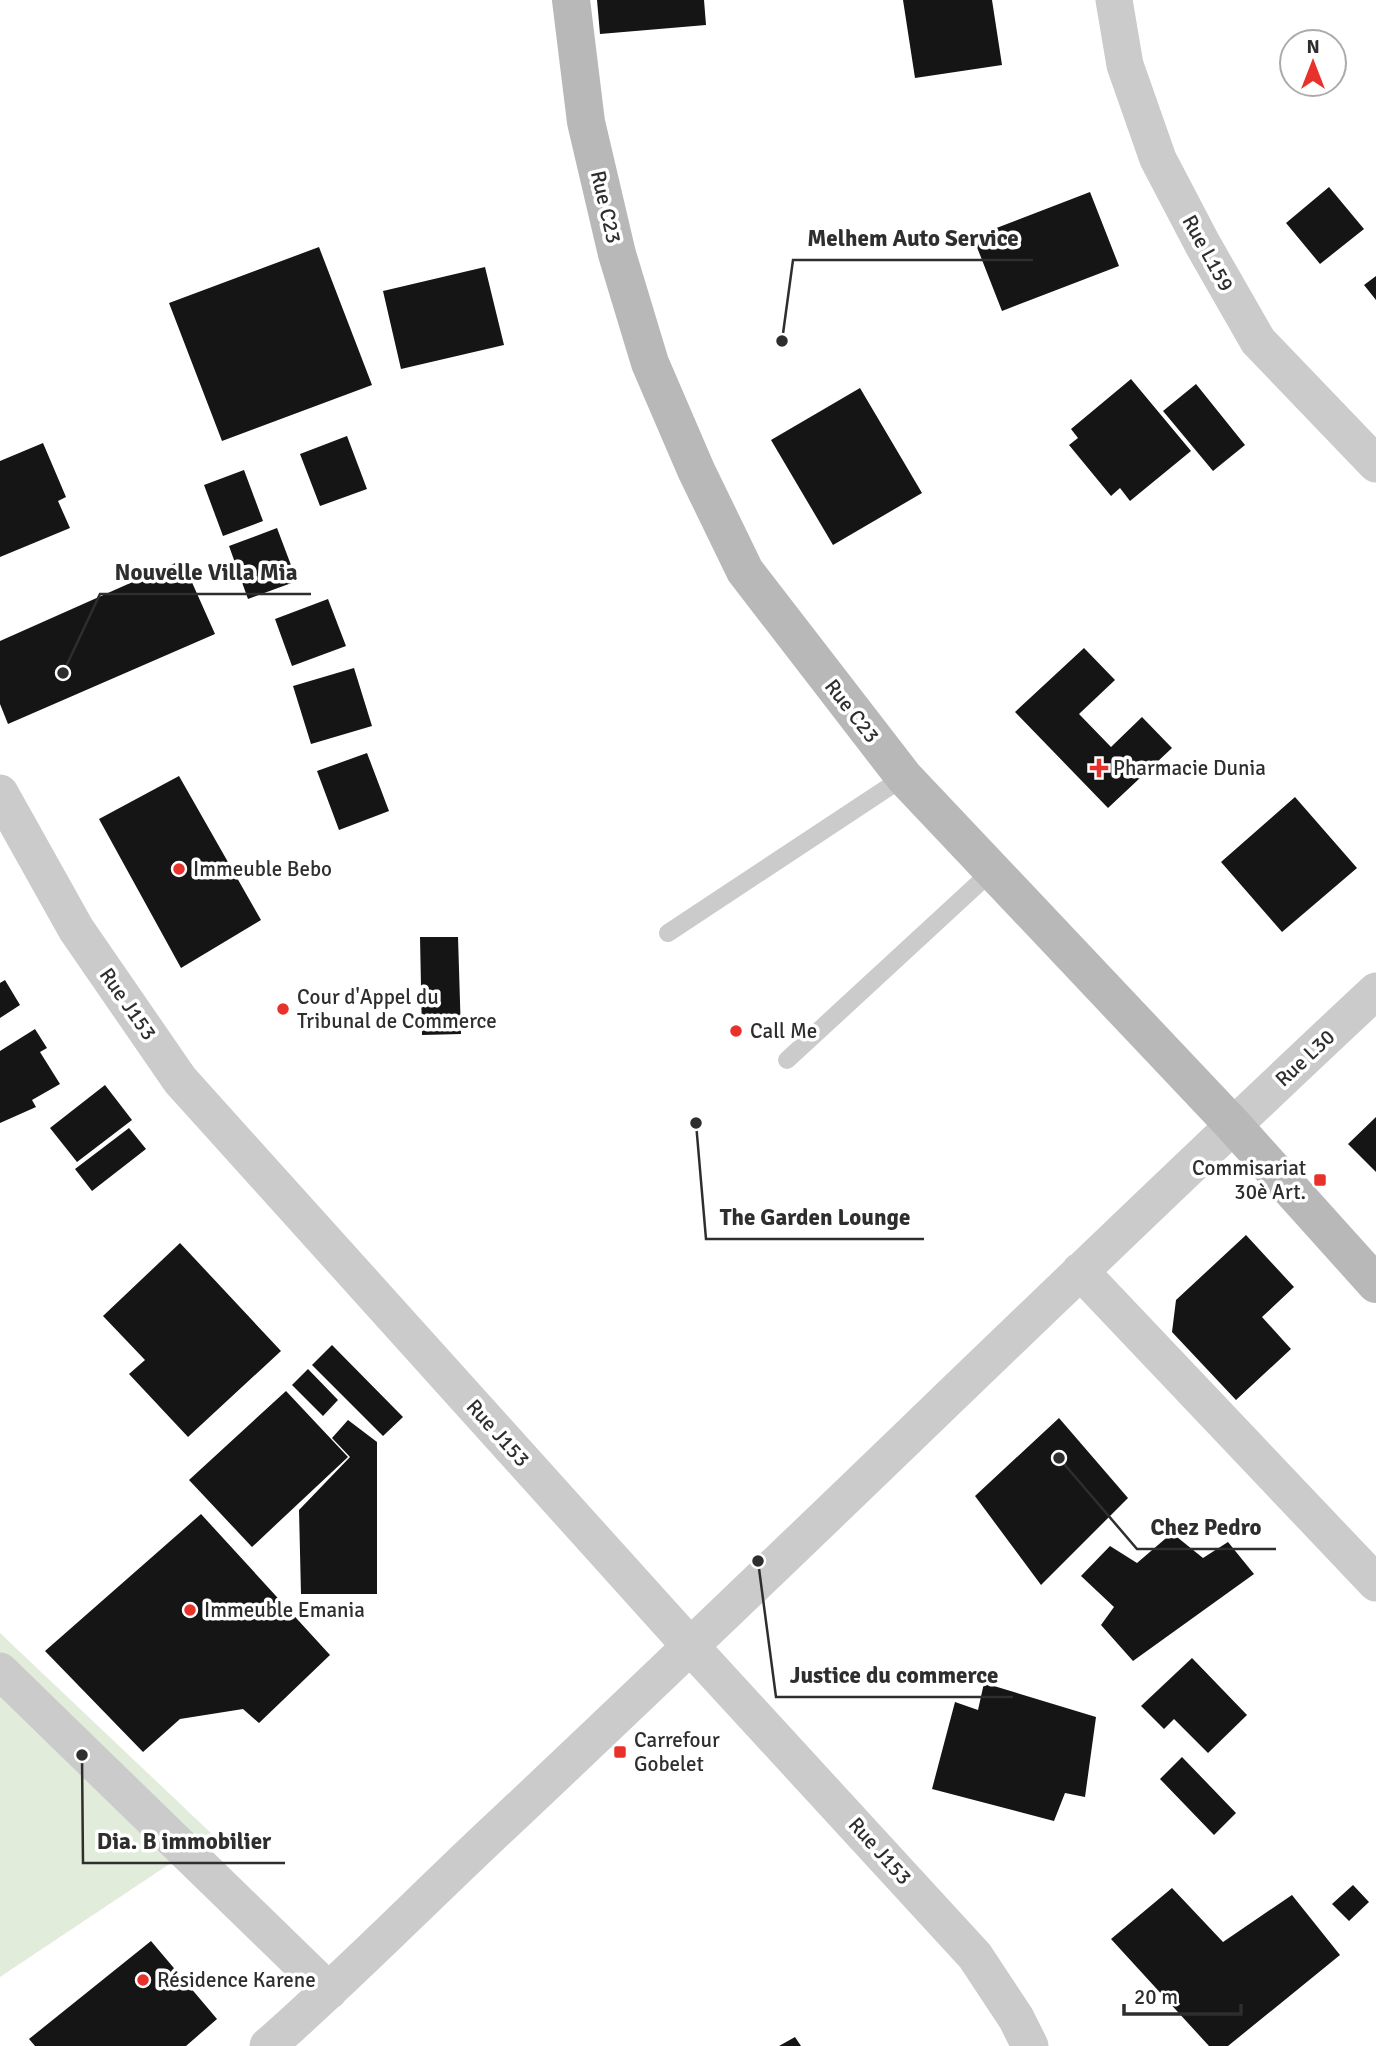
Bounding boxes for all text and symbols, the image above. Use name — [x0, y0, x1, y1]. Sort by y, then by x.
north arrow — [1278, 28, 1348, 98]
text: N — [1306, 35, 1320, 59]
street label: Rue C23 — [585, 168, 627, 246]
street label: Rue L159 — [1176, 210, 1240, 296]
callout: Melhem Auto Service — [793, 216, 1033, 260]
text: Melhem Auto Service — [807, 224, 1019, 253]
callout: Nouvelle Villa Mia — [100, 550, 311, 594]
text: Nouvelle Villa Mia — [115, 558, 298, 587]
street label: Rue C23 — [819, 674, 885, 748]
place label: Pharmacie Dunia — [1113, 755, 1266, 781]
marker: Pharmacie Dunia — [1091, 760, 1107, 776]
place label: Immeuble Bebo — [193, 856, 332, 882]
marker: Immeuble Bebo — [171, 861, 187, 877]
street label: Rue J153 — [94, 963, 162, 1045]
place label: Cour d'Appel du Tribunal de Commerce — [297, 984, 497, 1034]
marker: Cour d'Appel du Tribunal de Commerce — [275, 1001, 291, 1017]
place label: Call Me — [750, 1018, 817, 1044]
marker: Call Me — [728, 1023, 744, 1039]
street label: Rue L30 — [1270, 1024, 1340, 1092]
place label: Commisariat 30è Art. — [1192, 1155, 1306, 1205]
marker: Commisariat 30è Art. — [1312, 1172, 1328, 1188]
callout: The Garden Lounge — [706, 1195, 924, 1239]
text: The Garden Lounge — [720, 1203, 910, 1232]
street label: Rue J153 — [461, 1394, 535, 1472]
callout: Chez Pedro — [1137, 1505, 1276, 1549]
text: Chez Pedro — [1151, 1513, 1261, 1542]
place label: Immeuble Emania — [204, 1597, 365, 1623]
marker: Immeuble Emania — [182, 1602, 198, 1618]
callout: Justice du commerce — [776, 1653, 1013, 1697]
text: Justice du commerce — [790, 1661, 998, 1690]
place label: Carrefour Gobelet — [634, 1727, 720, 1777]
marker: Carrefour Gobelet — [612, 1744, 628, 1760]
street label: Rue J153 — [843, 1812, 917, 1890]
callout: Dia. B immobilier — [83, 1819, 285, 1863]
text: Dia. B immobilier — [97, 1827, 272, 1856]
place label: Résidence Karene — [157, 1967, 316, 1993]
marker: Résidence Karene — [135, 1972, 151, 1988]
scale bar — [1124, 1972, 1241, 2016]
text: 20 m — [1134, 1984, 1178, 2010]

